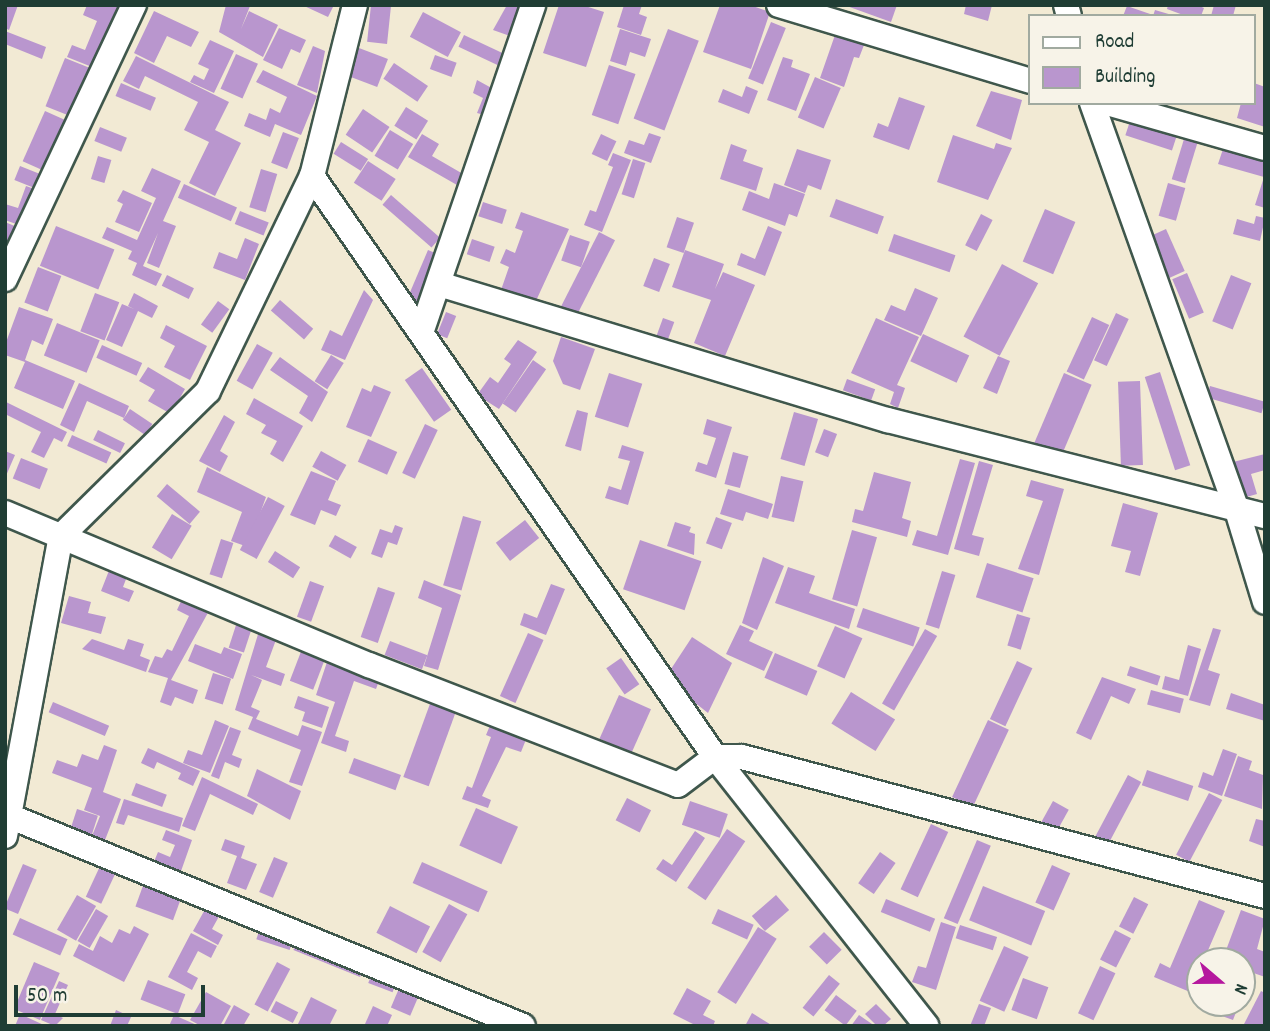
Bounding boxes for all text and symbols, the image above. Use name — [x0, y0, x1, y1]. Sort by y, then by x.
legend — [1028, 14, 1256, 105]
text: Road — [1095, 28, 1134, 58]
text: Building — [1095, 63, 1155, 93]
north arrow — [1186, 947, 1256, 1017]
scale bar — [18, 972, 208, 1016]
text: N — [1225, 980, 1254, 998]
text: 50 m — [27, 982, 67, 1012]

